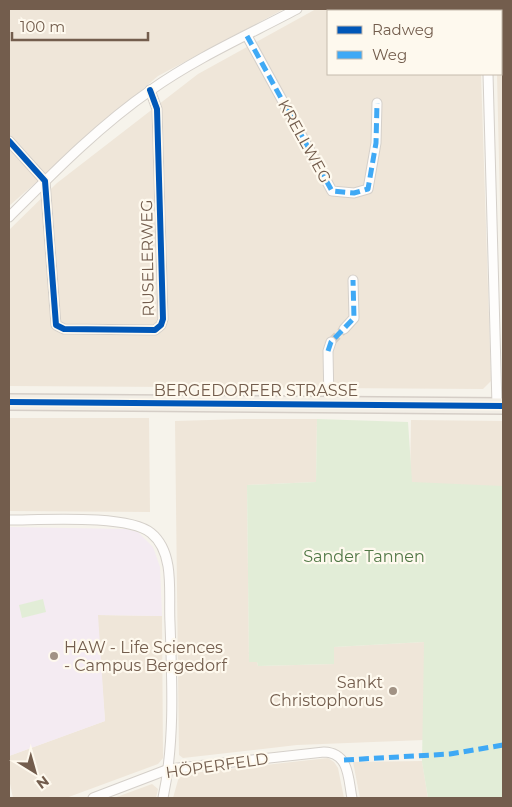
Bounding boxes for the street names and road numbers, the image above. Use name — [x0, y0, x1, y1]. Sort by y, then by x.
street label: KRELLWEG — [274, 96, 335, 186]
street label: RUSELERWEG — [137, 199, 158, 317]
street label: BERGEDORFER STRASSE — [154, 381, 358, 400]
street label: HÖPERFELD — [164, 748, 270, 782]

